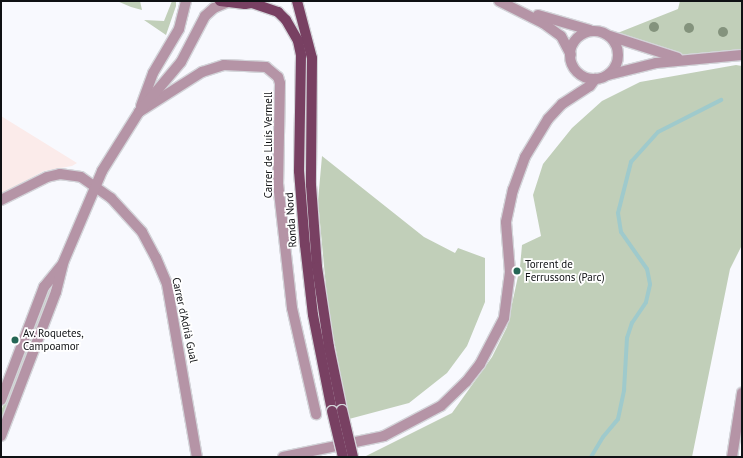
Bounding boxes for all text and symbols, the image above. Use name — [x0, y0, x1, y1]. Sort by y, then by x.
street label: Carrer de Lluís Vermell — [261, 92, 275, 198]
street label: Ronda Nord — [282, 192, 300, 248]
place label: Torrent de Ferrussons (Parc) — [525, 258, 605, 284]
marker: Torrent de Ferrussons (Parc) — [512, 266, 522, 276]
street label: Carrer d'Adrià Gual — [169, 276, 201, 364]
place label: Av. Roquetes, Campoamor — [23, 327, 84, 353]
marker: Av. Roquetes, Campoamor — [10, 335, 20, 345]

